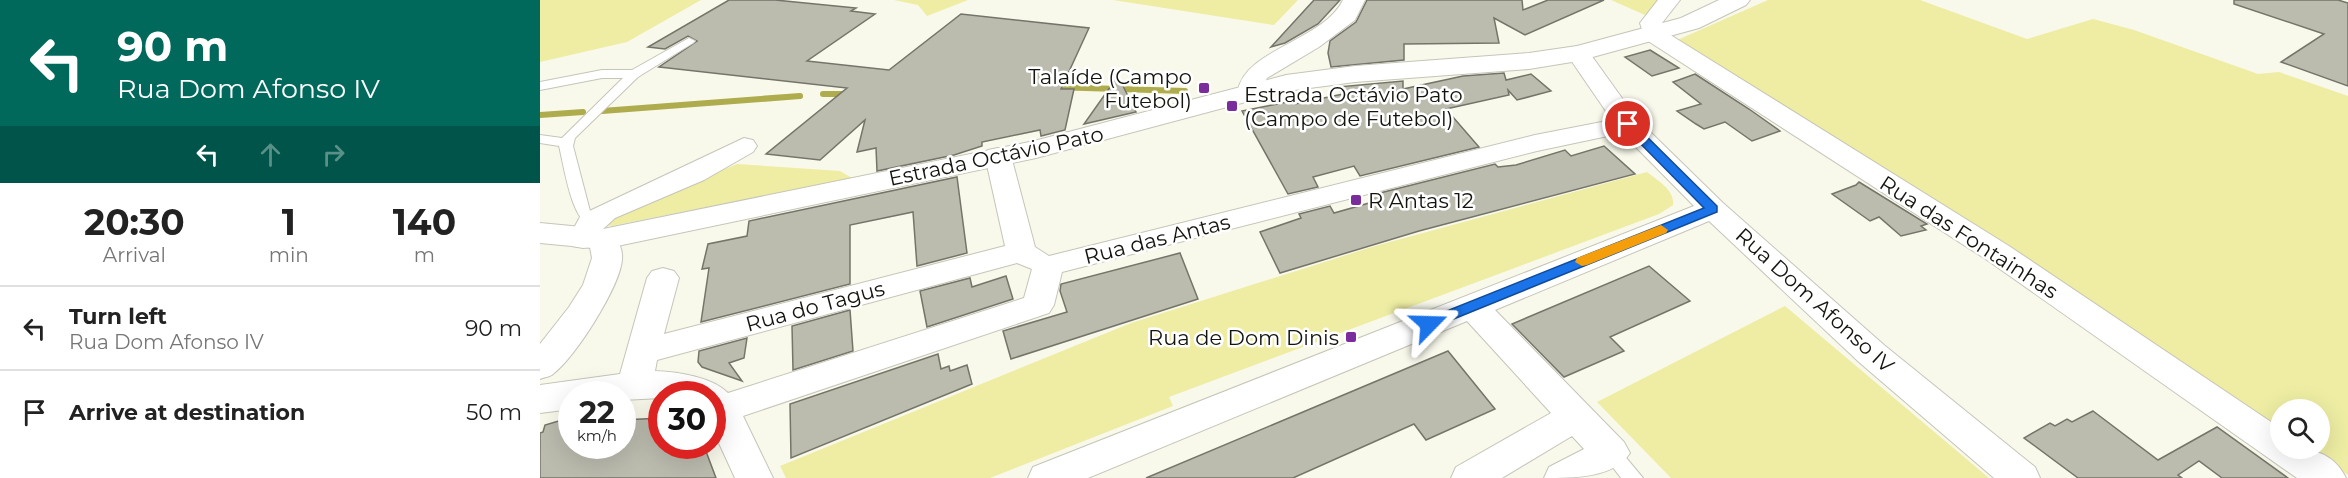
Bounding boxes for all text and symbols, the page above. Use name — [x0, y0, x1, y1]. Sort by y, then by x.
text: 90 m — [117, 20, 228, 72]
icon: left — [18, 24, 96, 102]
place label: Talaíde (Campo Futebol) — [1028, 64, 1192, 113]
text: Rua Dom Afonso IV — [117, 72, 380, 105]
marker: Talaíde (Campo Futebol) — [1197, 81, 1211, 95]
place label: Estrada Octávio Pato (Campo de Futebol) — [1244, 82, 1463, 131]
pin — [1602, 98, 1653, 149]
marker: Estrada Octávio Pato (Campo de Futebol) — [1225, 99, 1239, 113]
icon: arrive — [1611, 107, 1644, 140]
street label: Estrada Octávio Pato — [886, 121, 1106, 191]
icon: left — [191, 138, 224, 171]
icon: ahead — [254, 138, 287, 171]
icon: right — [317, 138, 350, 171]
street label: Rua das Fontainhas — [1875, 170, 2063, 304]
place label: R Antas 12 — [1368, 188, 1474, 213]
marker: R Antas 12 — [1349, 193, 1363, 207]
text: 20:30 — [84, 200, 185, 244]
text: 1 — [282, 200, 296, 244]
text: 140 — [393, 200, 456, 244]
street label: Rua das Antas — [1081, 209, 1233, 269]
street label: Rua Dom Afonso IV — [1731, 222, 1900, 378]
text: Arrival — [103, 243, 166, 267]
text: min — [269, 243, 309, 267]
text: m — [414, 243, 435, 267]
street label: Rua do Tagus — [743, 275, 887, 337]
position arrow — [1397, 292, 1461, 356]
text: Turn left — [69, 303, 167, 330]
icon: left — [18, 312, 51, 345]
text: 90 m — [465, 315, 522, 342]
place label: Rua de Dom Dinis — [1148, 325, 1339, 350]
text: Rua Dom Afonso IV — [69, 330, 264, 354]
marker: Rua de Dom Dinis — [1344, 330, 1358, 344]
speed limit sign: 30 — [648, 381, 726, 459]
text: 22 — [579, 394, 615, 431]
icon: arrive — [18, 396, 51, 429]
text: Arrive at destination — [69, 399, 305, 426]
text: 50 m — [466, 399, 522, 426]
map controls — [2270, 399, 2330, 459]
button: search — [2270, 399, 2330, 459]
text: km/h — [577, 426, 617, 445]

